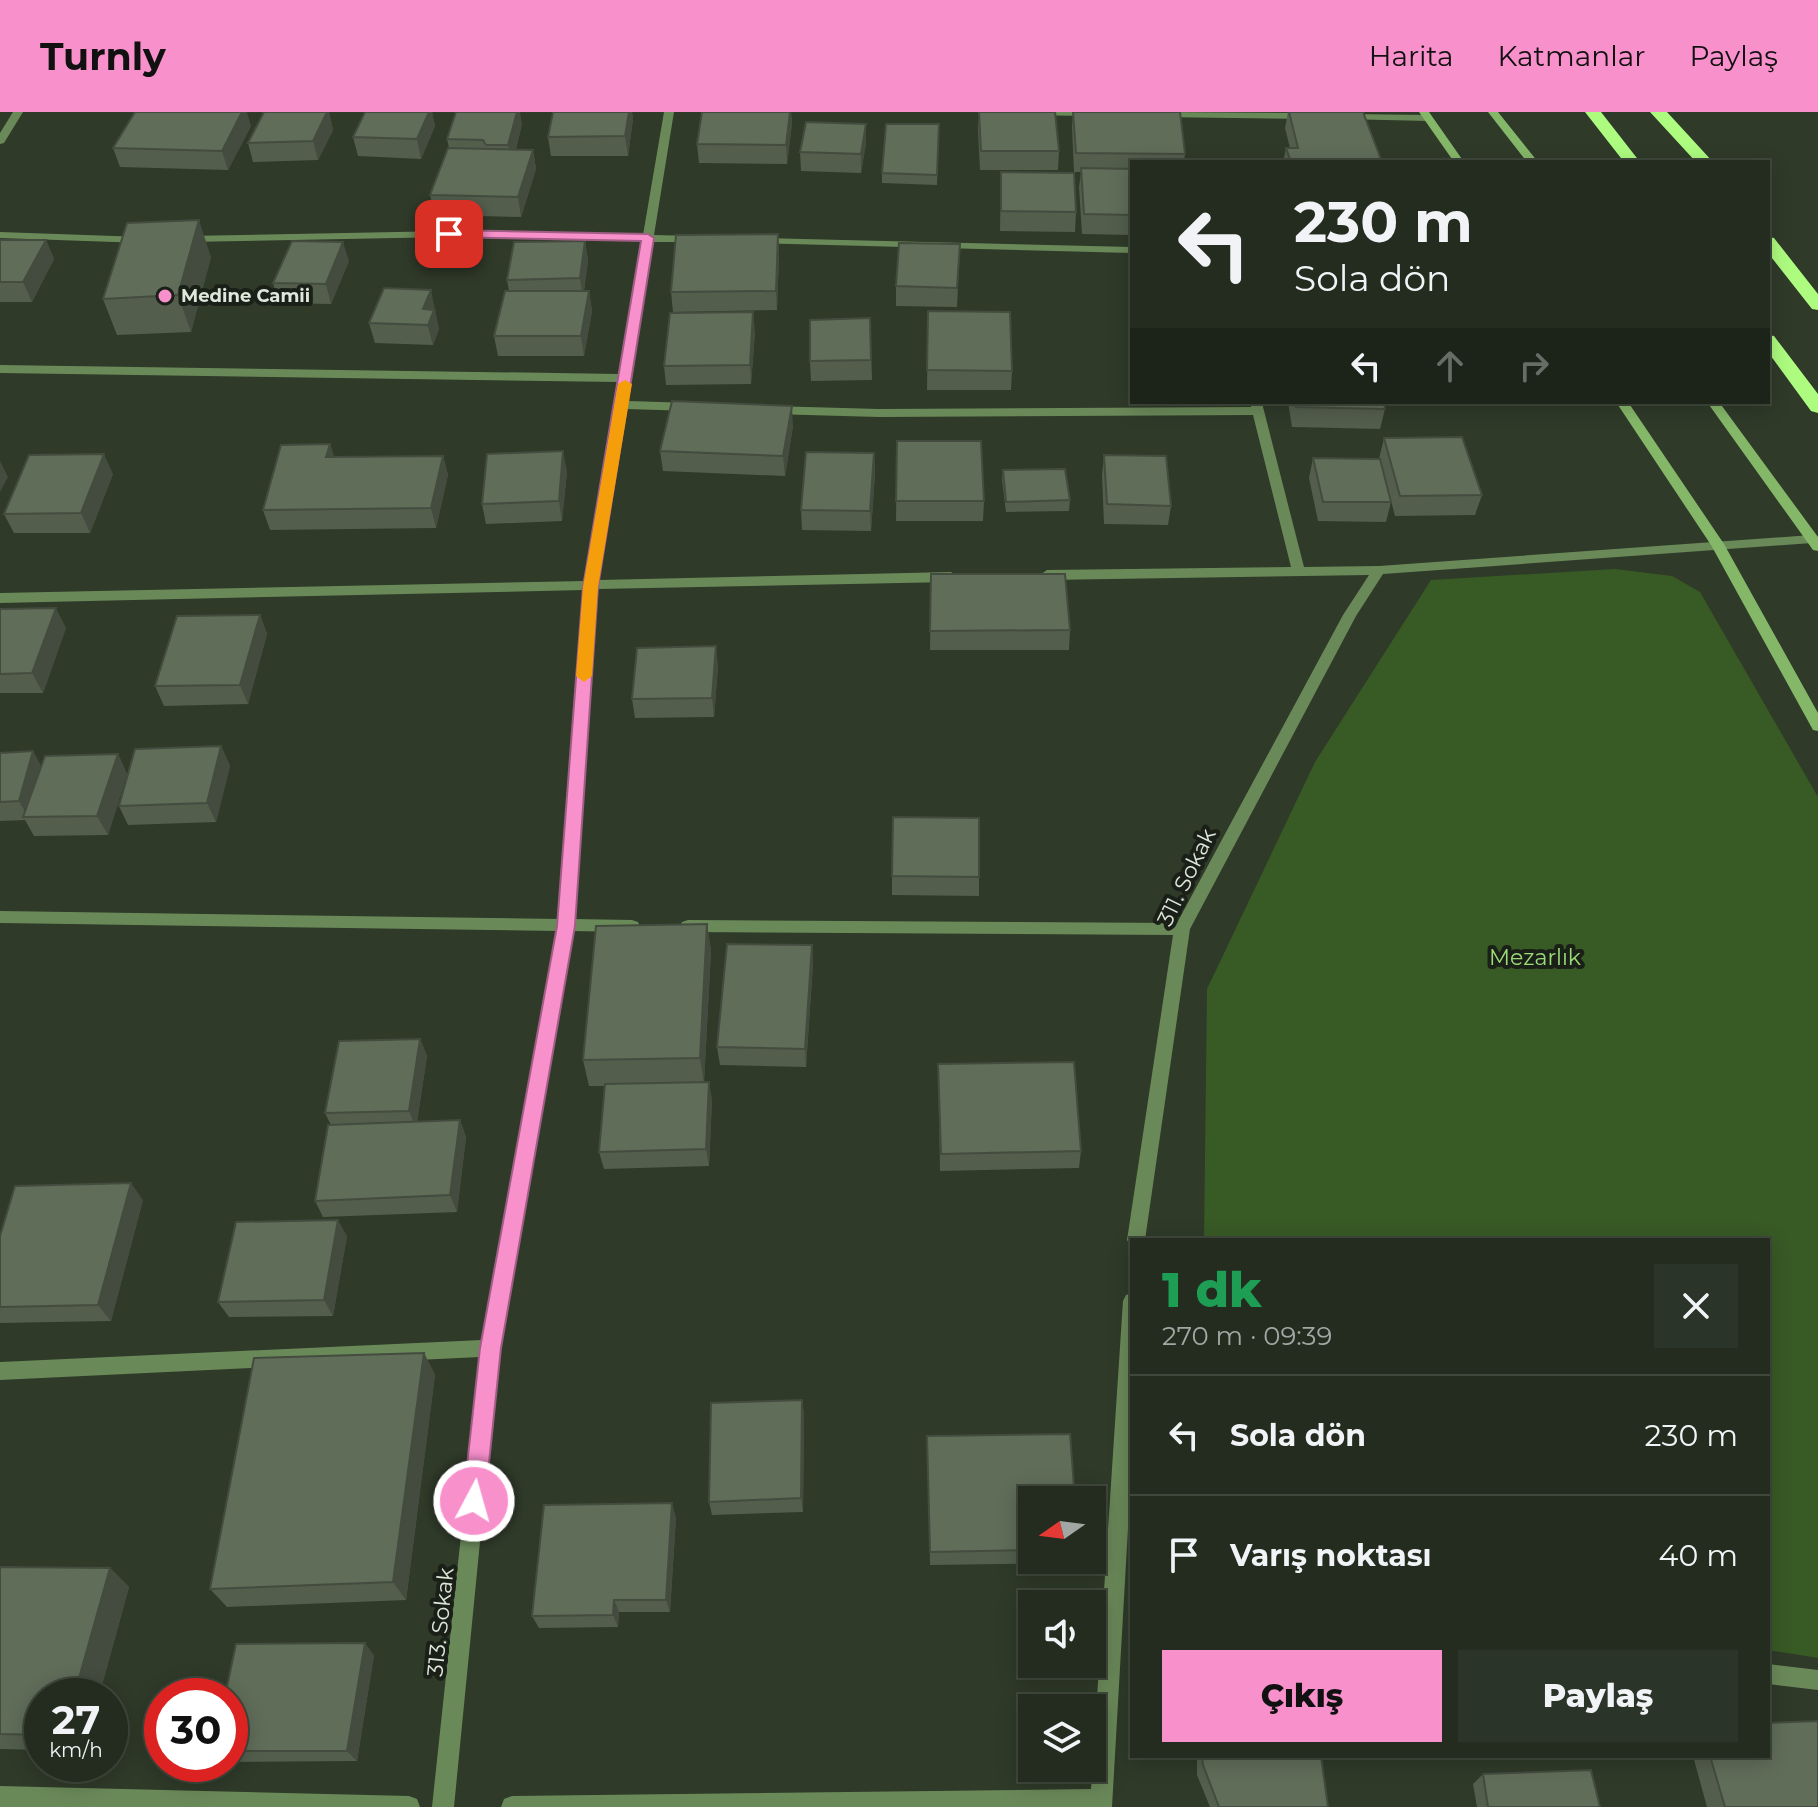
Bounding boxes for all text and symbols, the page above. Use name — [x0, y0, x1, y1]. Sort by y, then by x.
text: Turnly — [40, 33, 166, 80]
text: Harita — [1369, 39, 1454, 73]
text: Katmanlar — [1498, 39, 1645, 73]
text: Paylaş — [1689, 39, 1778, 73]
text: 230 m — [1294, 188, 1473, 256]
icon: left — [1162, 192, 1266, 296]
pin — [415, 200, 483, 268]
icon: arrive — [427, 212, 471, 256]
text: Sola dön — [1294, 256, 1450, 300]
place label: Medine Camii — [181, 285, 310, 307]
marker: Medine Camii — [156, 287, 174, 305]
icon: left — [1344, 344, 1388, 388]
icon: ahead — [1428, 344, 1472, 388]
icon: right — [1512, 344, 1556, 388]
street label: 311. Sokak — [1151, 823, 1222, 930]
park label: Mezarlık — [1489, 944, 1582, 971]
text: 1 dk — [1162, 1261, 1261, 1319]
button: close — [1654, 1264, 1738, 1348]
text: 270 m · 09:39 — [1162, 1320, 1332, 1352]
icon: left — [1162, 1413, 1206, 1457]
text: Sola dön — [1230, 1417, 1366, 1454]
text: 230 m — [1644, 1417, 1738, 1454]
position arrow — [432, 1459, 516, 1543]
north arrow — [1018, 1486, 1106, 1574]
map controls — [1018, 1486, 1106, 1782]
icon: arrive — [1162, 1533, 1206, 1577]
text: Varış noktası — [1230, 1537, 1432, 1574]
text: 40 m — [1659, 1537, 1738, 1574]
street label: 313. Sokak — [421, 1565, 460, 1678]
button: sound — [1018, 1590, 1106, 1678]
button: Çıkış — [1162, 1650, 1442, 1742]
button: Paylaş — [1458, 1650, 1738, 1742]
speed limit sign: 30 — [144, 1678, 248, 1782]
button: layers — [1018, 1694, 1106, 1782]
text: 27 — [52, 1695, 100, 1744]
text: km/h — [49, 1738, 103, 1762]

